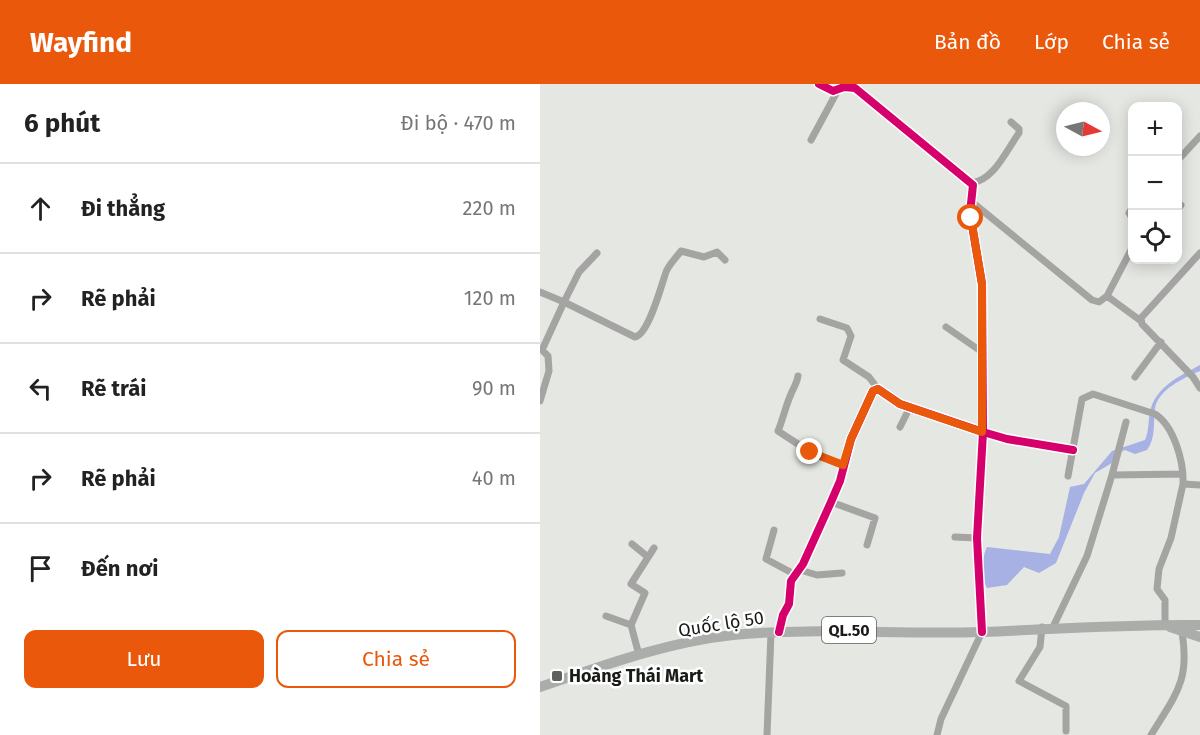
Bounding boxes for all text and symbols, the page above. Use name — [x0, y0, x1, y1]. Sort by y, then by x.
text: Wayfind — [30, 26, 132, 59]
text: Bản đồ — [934, 29, 1001, 55]
text: Lớp — [1034, 29, 1069, 55]
text: Chia sẻ — [1102, 29, 1170, 55]
north arrow — [1056, 102, 1110, 156]
map controls — [1128, 102, 1182, 264]
button: + — [1128, 102, 1182, 156]
text: 6 phút — [24, 108, 100, 139]
text: Đi bộ · 470 m — [401, 111, 516, 135]
button: − — [1128, 156, 1182, 210]
icon: ahead — [24, 192, 57, 225]
text: Đi thẳng — [81, 195, 165, 222]
text: 220 m — [463, 196, 516, 220]
route start — [957, 204, 983, 230]
button: locate — [1128, 210, 1182, 264]
icon: right — [24, 282, 57, 315]
text: Rẽ phải — [81, 285, 156, 312]
text: 120 m — [464, 286, 516, 310]
icon: left — [24, 372, 57, 405]
text: Rẽ trái — [81, 375, 146, 402]
text: 90 m — [472, 376, 516, 400]
route end — [796, 438, 822, 464]
icon: right — [24, 462, 57, 495]
text: Rẽ phải — [81, 465, 156, 492]
text: 40 m — [472, 466, 516, 490]
icon: arrive — [24, 552, 57, 585]
text: Đến nơi — [81, 555, 158, 582]
street label: Quốc lộ 50 — [677, 606, 765, 642]
road number: QL.50 — [822, 617, 876, 643]
button: Lưu — [24, 630, 264, 688]
button: Chia sẻ — [276, 630, 516, 688]
place label: Hoàng Thái Mart — [569, 665, 704, 687]
marker: Hoàng Thái Mart — [550, 669, 564, 683]

